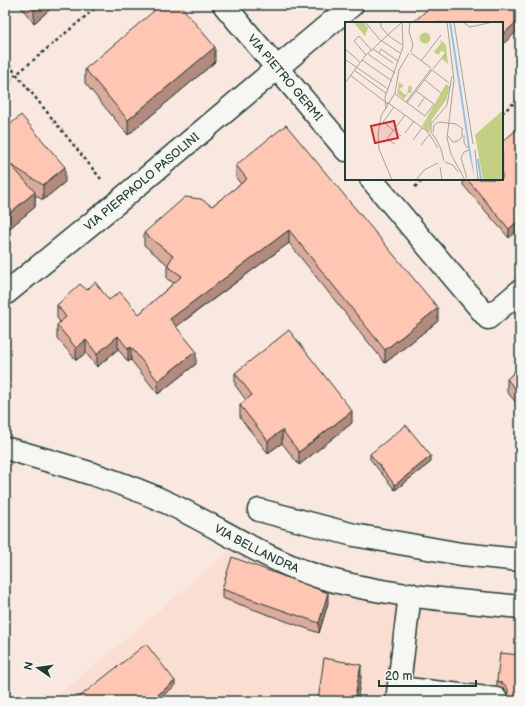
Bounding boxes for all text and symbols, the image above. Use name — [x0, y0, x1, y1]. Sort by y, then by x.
inset map — [345, 22, 503, 180]
street label: VIA PIETRO GERMI — [244, 31, 326, 124]
street label: VIA PIERPAOLO PASOLINI — [81, 129, 203, 234]
street label: VIA BELLANDRA — [212, 521, 302, 576]
north arrow — [18, 648, 58, 688]
text: N — [21, 660, 36, 671]
scale bar — [379, 662, 476, 688]
text: 20 m — [385, 669, 412, 684]

